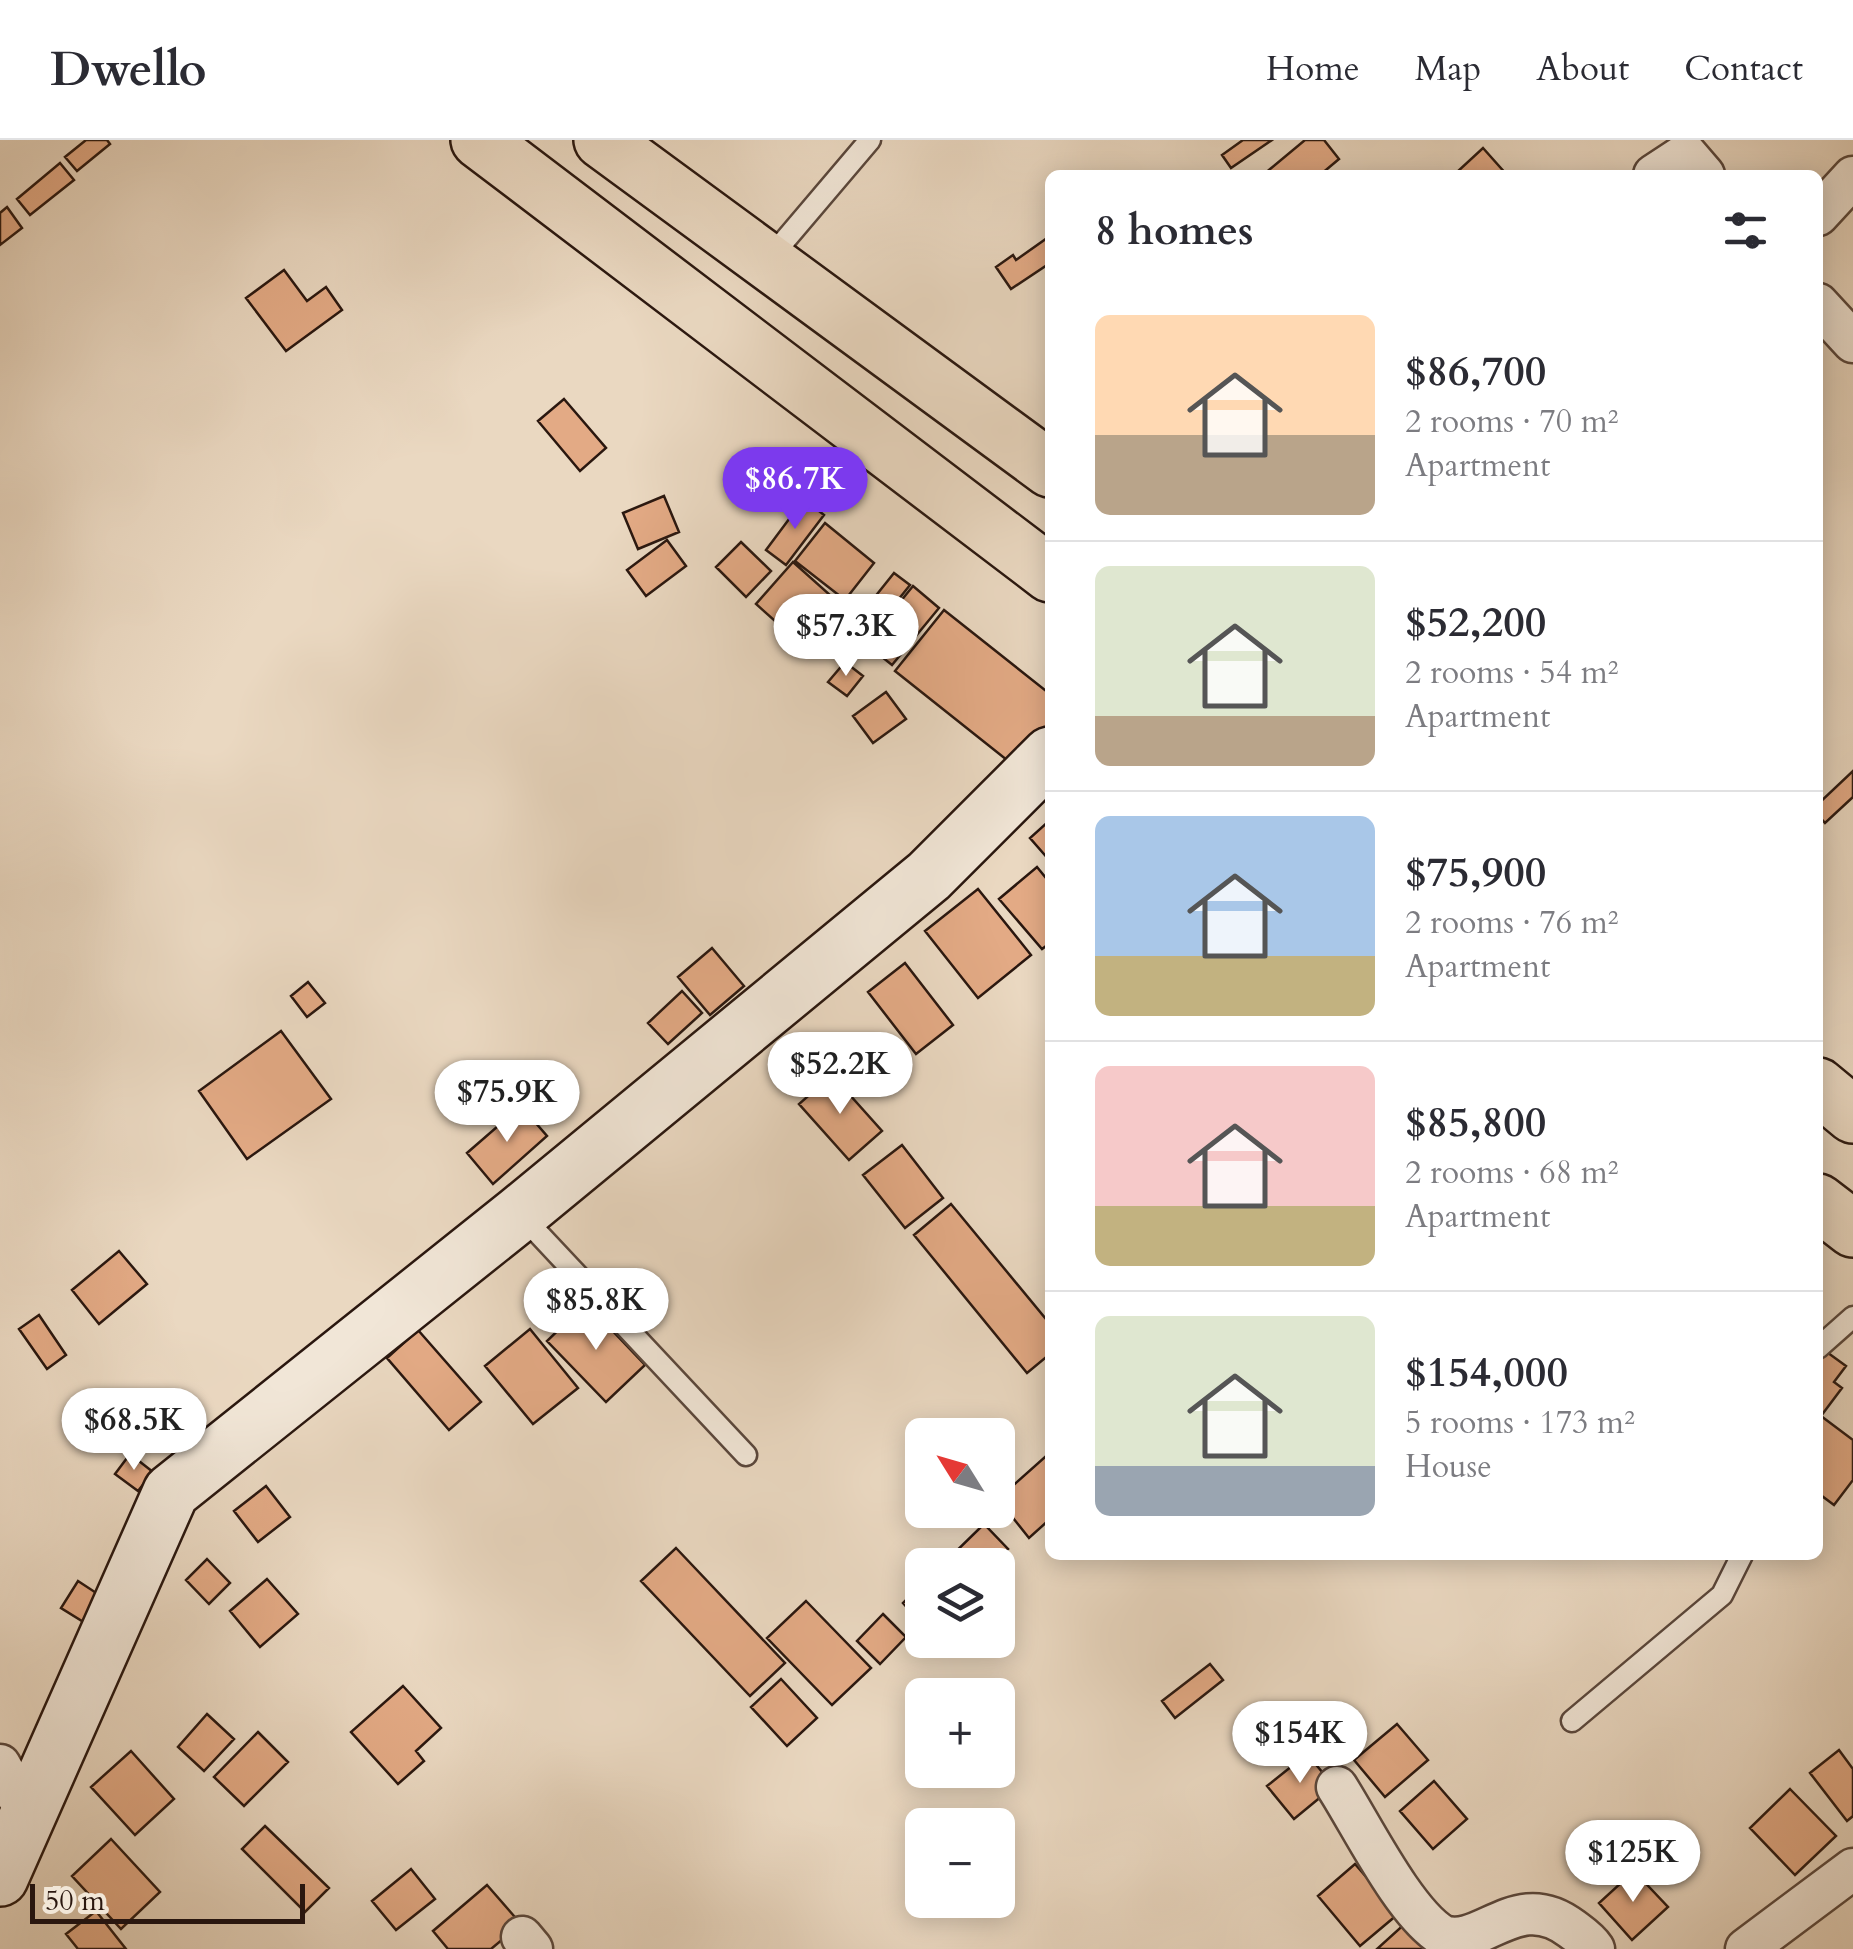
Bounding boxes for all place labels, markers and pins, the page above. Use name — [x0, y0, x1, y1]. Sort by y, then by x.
pin: $86.7K — [714, 447, 876, 532]
pin: $57.3K — [765, 594, 927, 679]
pin: $52.2K — [759, 1032, 921, 1117]
pin: $75.9K — [426, 1060, 588, 1145]
pin: $85.8K — [515, 1268, 677, 1353]
pin: $68.5K — [53, 1388, 215, 1473]
pin: $154K — [1230, 1701, 1370, 1786]
pin: $125K — [1563, 1820, 1703, 1905]

